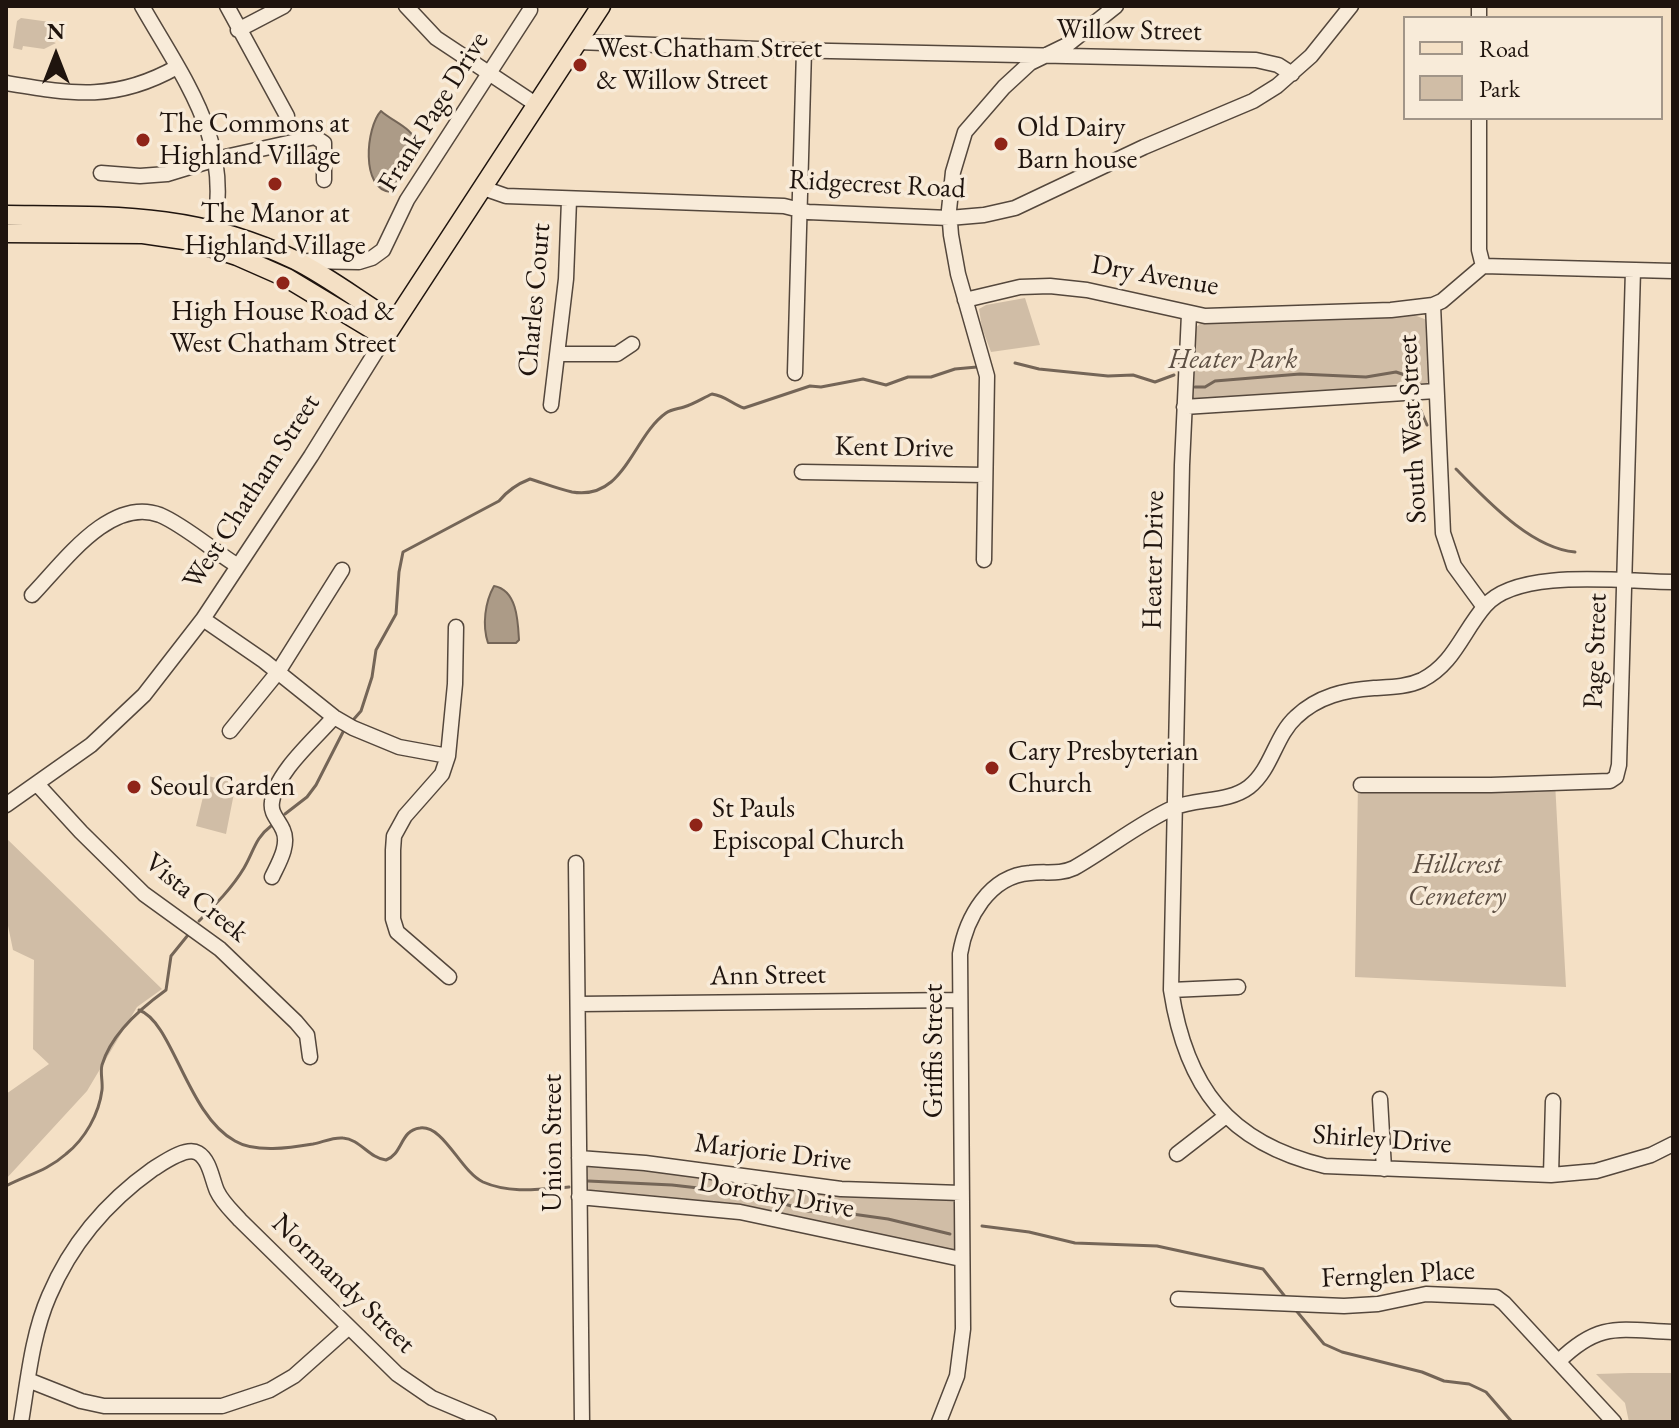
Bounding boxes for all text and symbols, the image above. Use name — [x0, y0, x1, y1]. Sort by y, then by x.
street label: Willow Street — [1056, 13, 1202, 49]
north arrow — [16, 16, 96, 96]
legend — [1403, 16, 1663, 120]
text: N — [47, 17, 65, 46]
street label: Frank Page Drive — [372, 26, 496, 198]
place label: West Chatham Street & Willow Street — [596, 32, 822, 98]
text: Road — [1479, 33, 1529, 64]
marker: West Chatham Street & Willow Street — [571, 56, 589, 74]
text: Park — [1479, 73, 1520, 104]
place label: The Commons at Highland Village — [159, 107, 349, 173]
place label: Old Dairy Barn house — [1017, 111, 1137, 177]
marker: The Commons at Highland Village — [134, 131, 152, 149]
marker: Old Dairy Barn house — [992, 135, 1010, 153]
street label: Ridgecrest Road — [788, 164, 966, 206]
marker: The Manor at Highland Village — [266, 175, 284, 193]
place label: The Manor at Highland Village — [184, 197, 366, 263]
street label: Charles Court — [512, 222, 558, 378]
street label: Dry Avenue — [1089, 248, 1221, 304]
marker: High House Road & West Chatham Street — [274, 274, 292, 292]
place label: High House Road & West Chatham Street — [170, 295, 396, 361]
street label: South West Street — [1391, 334, 1435, 524]
park label: Heater Park — [1168, 343, 1298, 377]
street label: West Chatham Street — [176, 388, 328, 596]
street label: Kent Drive — [834, 430, 954, 466]
street label: Heater Drive — [1136, 490, 1172, 630]
street label: Page Street — [1577, 593, 1615, 709]
place label: Cary Presbyterian Church — [1008, 735, 1199, 801]
marker: Cary Presbyterian Church — [983, 759, 1001, 777]
place label: Seoul Garden — [150, 770, 295, 804]
marker: Seoul Garden — [125, 778, 143, 796]
place label: St Pauls Episcopal Church — [712, 792, 905, 858]
marker: St Pauls Episcopal Church — [687, 816, 705, 834]
street label: Vista Creek — [137, 846, 255, 950]
park label: Hillcrest Cemetery — [1408, 848, 1506, 914]
street label: Ann Street — [710, 958, 826, 994]
street label: Griffis Street — [917, 984, 951, 1118]
street label: Union Street — [536, 1074, 570, 1212]
street label: Shirley Drive — [1312, 1118, 1452, 1162]
street label: Marjorie Drive — [693, 1127, 853, 1179]
street label: Dorothy Drive — [695, 1166, 857, 1226]
street label: Normandy Street — [264, 1207, 422, 1361]
street label: Fernglen Place — [1320, 1254, 1476, 1296]

